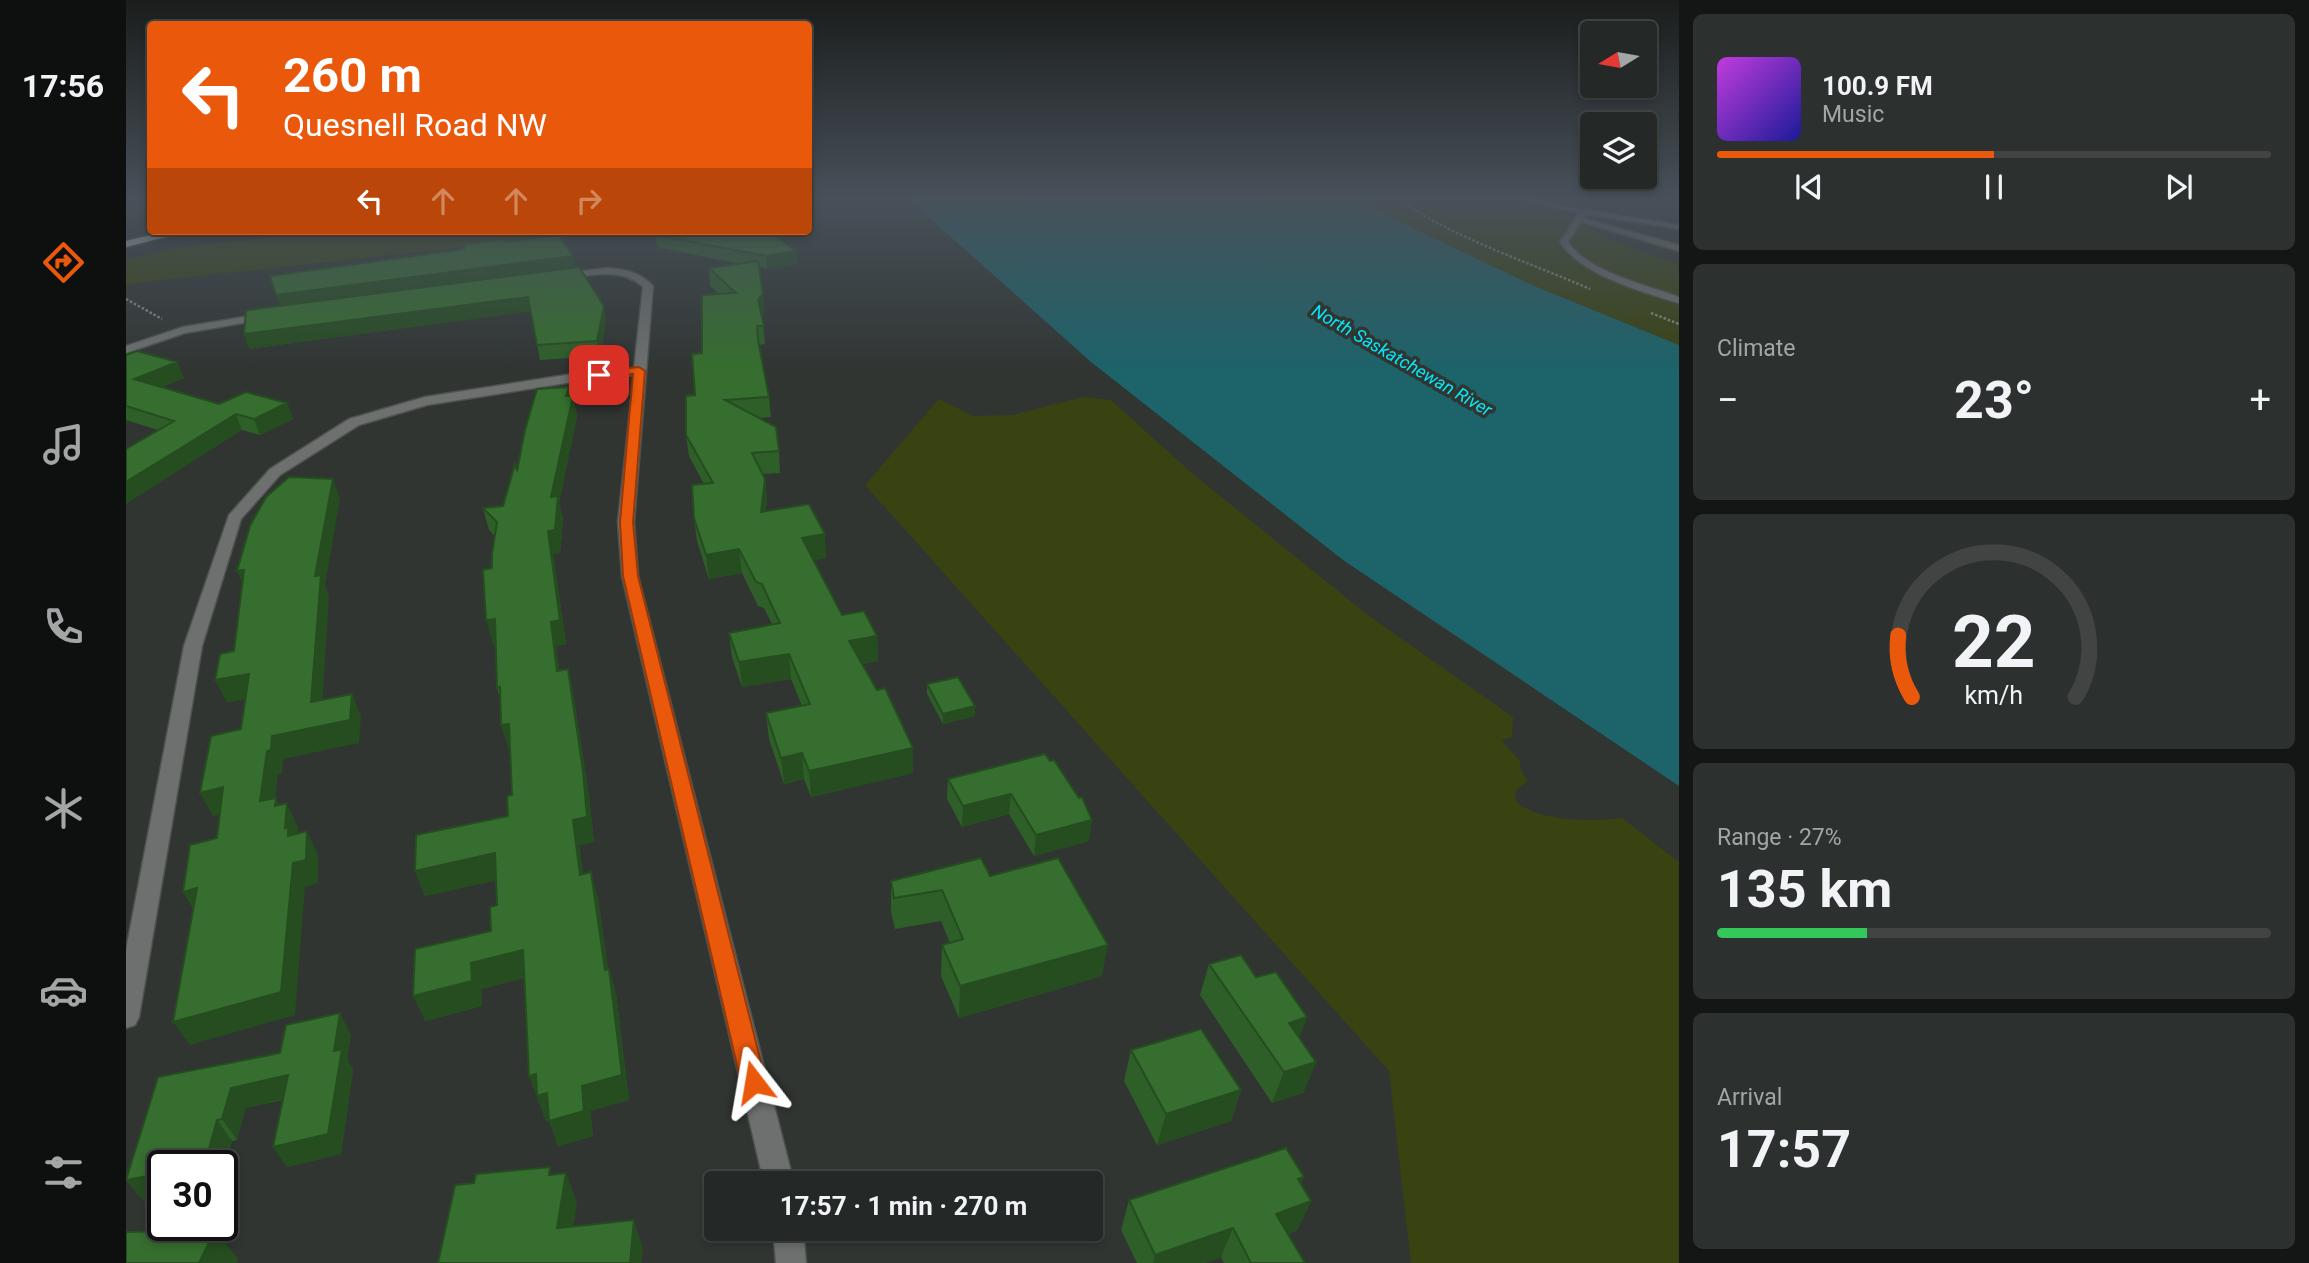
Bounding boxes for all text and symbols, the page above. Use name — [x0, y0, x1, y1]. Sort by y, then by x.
north arrow — [1580, 21, 1657, 98]
map controls — [1580, 21, 1657, 189]
text: 260 m — [283, 47, 422, 104]
icon: left — [168, 49, 259, 140]
text: 17:56 — [22, 67, 104, 105]
text: 100.9 FM — [1822, 71, 1933, 101]
text: Music — [1822, 101, 1884, 128]
text: Quesnell Road NW — [283, 106, 547, 144]
button: layers — [1580, 112, 1657, 189]
icon: previous — [1790, 168, 1828, 206]
icon: pause — [1975, 168, 2013, 206]
icon: next — [2160, 168, 2198, 206]
icon: left — [351, 182, 389, 220]
icon: ahead — [424, 182, 462, 220]
icon: ahead — [497, 182, 535, 220]
icon: right — [570, 182, 608, 220]
icon: directions — [39, 238, 88, 287]
water label: North Saskatchewan River — [1308, 300, 1497, 421]
text: Climate — [1717, 335, 1796, 362]
pin — [569, 345, 629, 405]
icon: arrive — [580, 356, 618, 394]
text: 23° — [1954, 370, 2034, 431]
text: − — [1717, 378, 1739, 422]
text: + — [2249, 378, 2271, 422]
icon: music — [39, 420, 88, 469]
text: 22 — [1952, 600, 2036, 686]
icon: phone — [39, 602, 88, 651]
text: km/h — [1965, 681, 2023, 710]
icon: climate — [39, 784, 88, 833]
text: Range · 27% — [1717, 824, 1842, 851]
text: 135 km — [1717, 859, 1892, 920]
icon: car — [39, 966, 88, 1015]
position arrow — [717, 1045, 791, 1119]
text: Arrival — [1717, 1084, 1782, 1111]
text: 17:57 — [1717, 1119, 1851, 1180]
icon: filters — [39, 1148, 88, 1197]
speed limit sign: 30 — [147, 1150, 238, 1241]
text: 17:57 · 1 min · 270 m — [780, 1191, 1027, 1221]

